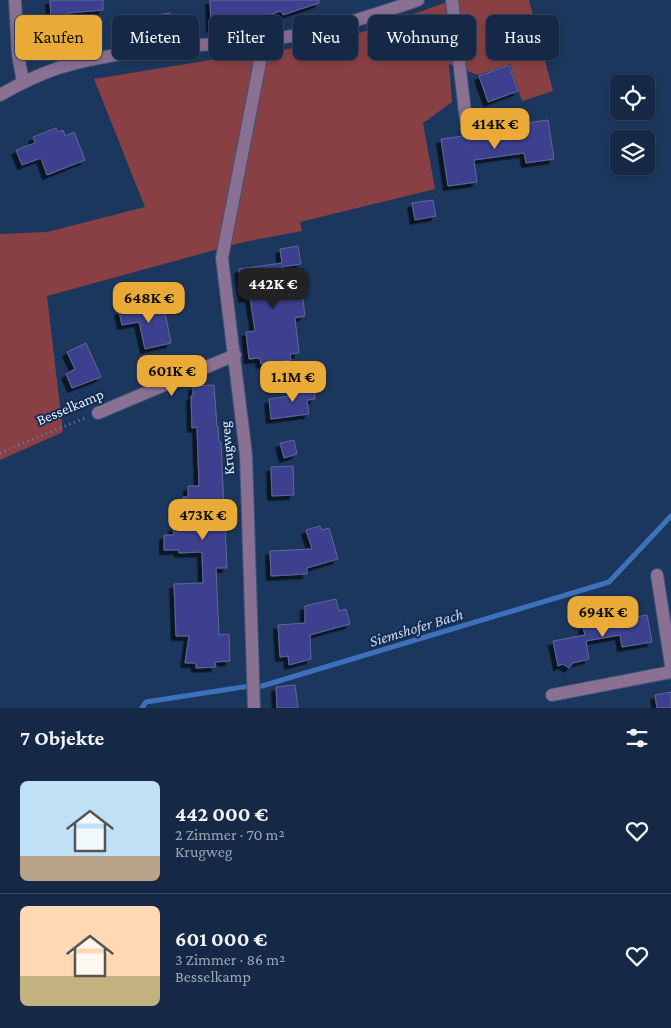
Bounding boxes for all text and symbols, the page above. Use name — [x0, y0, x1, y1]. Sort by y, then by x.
chip: Kaufen — [15, 15, 102, 60]
chip: Mieten — [112, 15, 199, 60]
chip: Filter — [209, 15, 283, 60]
chip: Neu — [293, 15, 358, 60]
chip: Wohnung — [368, 15, 476, 60]
chip: Haus — [486, 15, 559, 60]
map controls — [610, 75, 655, 175]
button: locate — [610, 75, 655, 120]
pin: 414K € — [454, 108, 536, 150]
text: 414K € — [471, 115, 519, 132]
button: layers — [610, 130, 655, 175]
pin: 442K € — [232, 268, 314, 310]
text: 442K € — [248, 275, 298, 292]
pin: 648K € — [108, 282, 190, 324]
text: 648K € — [124, 289, 174, 306]
pin: 601K € — [131, 354, 213, 397]
pin: 1.1M € — [252, 360, 334, 403]
text: 601K € — [148, 362, 196, 379]
text: 1.1M € — [271, 368, 315, 385]
street label: Besselkamp — [34, 386, 106, 429]
street label: Krugweg — [217, 420, 238, 476]
pin: 473K € — [162, 498, 244, 541]
text: 473K € — [179, 506, 227, 523]
pin: 694K € — [562, 596, 644, 638]
text: 694K € — [578, 603, 628, 620]
water label: Siemshofer Bach — [367, 605, 466, 651]
icon: filters — [623, 724, 651, 752]
text: 7 Objekte — [20, 726, 104, 750]
icon: home — [60, 801, 120, 861]
text: 442 000 € — [175, 802, 268, 826]
icon: heart — [623, 817, 651, 845]
text: 2 Zimmer · 70 m² — [175, 826, 285, 843]
text: Krugweg — [175, 843, 232, 860]
icon: home — [60, 926, 120, 986]
text: 601 000 € — [175, 927, 267, 951]
icon: heart — [623, 942, 651, 970]
text: 3 Zimmer · 86 m² — [175, 951, 285, 968]
text: Besselkamp — [175, 968, 251, 985]

